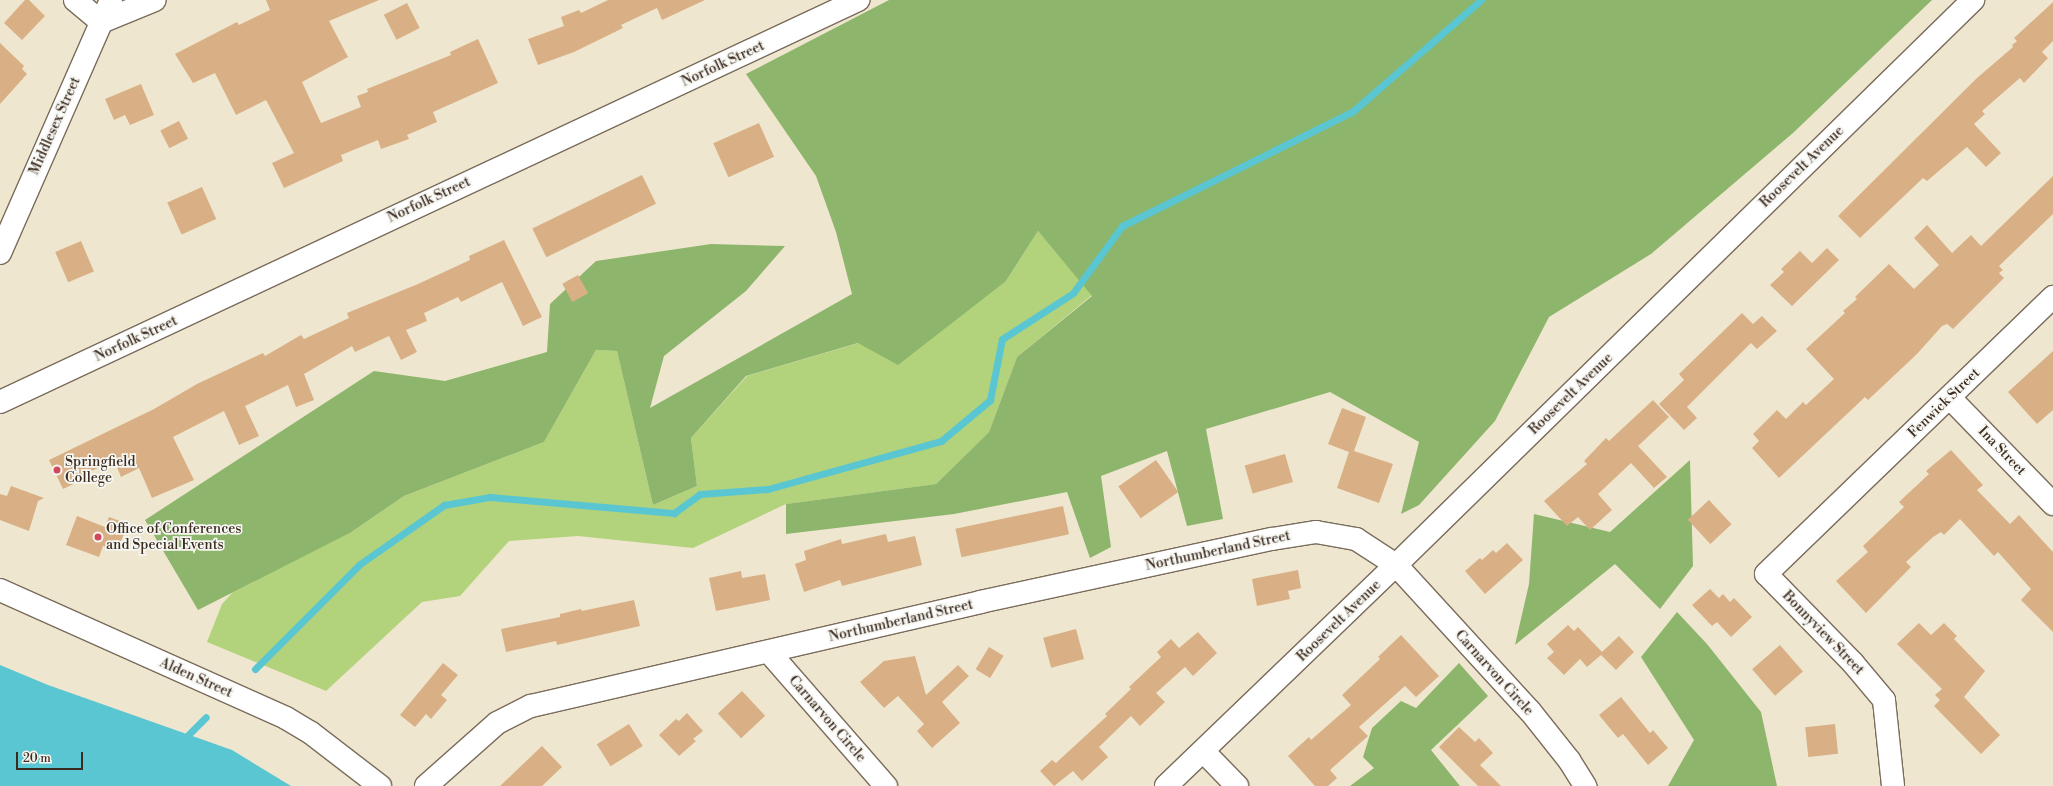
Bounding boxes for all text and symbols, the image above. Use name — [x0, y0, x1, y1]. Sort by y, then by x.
street label: Norfolk Street — [679, 37, 767, 91]
street label: Middlesex Street — [26, 75, 84, 177]
street label: Roosevelt Avenue — [1756, 123, 1848, 211]
street label: Norfolk Street — [385, 173, 473, 227]
street label: Norfolk Street — [92, 312, 180, 366]
street label: Roosevelt Avenue — [1525, 350, 1617, 438]
street label: Fenwick Street — [1905, 365, 1983, 441]
street label: Ina Street — [1975, 423, 2029, 479]
place label: Springfield College — [65, 454, 135, 486]
marker: Springfield College — [52, 465, 62, 475]
place label: Office of Conferences and Special Events — [106, 521, 241, 554]
street label: Northumberland Street — [1144, 527, 1292, 575]
marker: Office of Conferences and Special Events — [93, 532, 103, 542]
street label: Roosevelt Avenue — [1293, 577, 1385, 665]
street label: Bonnyview Street — [1779, 588, 1867, 678]
street label: Northumberland Street — [827, 596, 975, 646]
street label: Carnarvon Circle — [1451, 627, 1537, 719]
street label: Alden Street — [157, 654, 235, 702]
street label: Carnarvon Circle — [785, 672, 869, 766]
scale bar — [18, 744, 85, 770]
text: 20 m — [23, 751, 51, 766]

